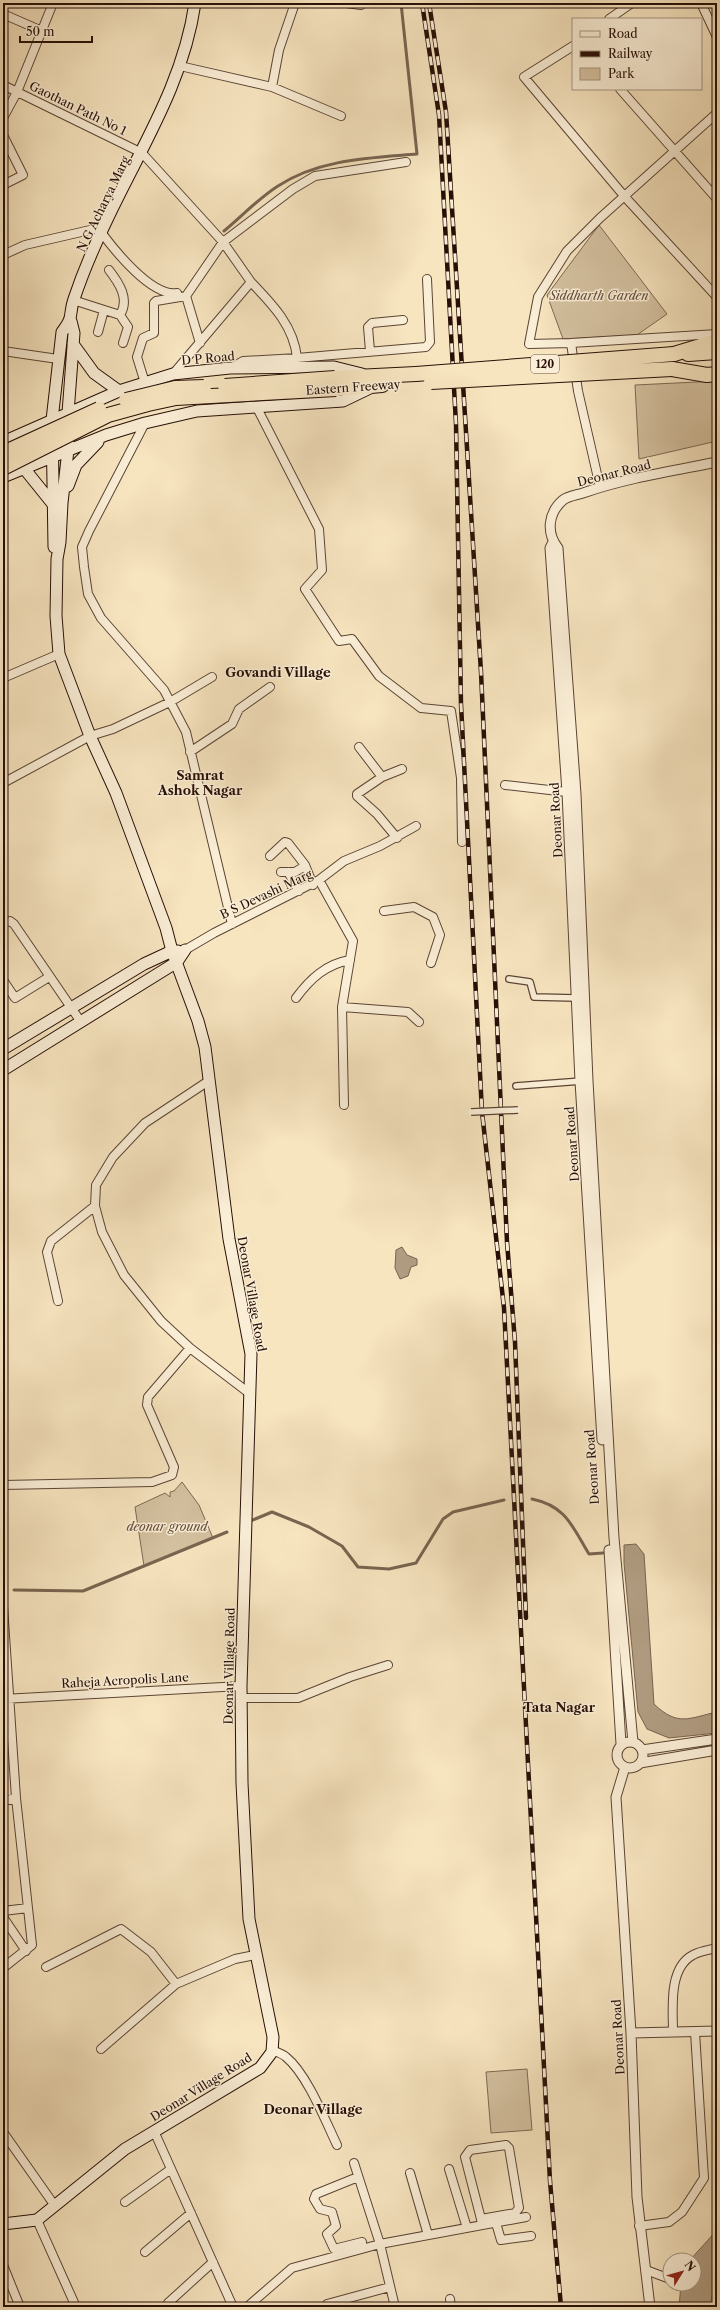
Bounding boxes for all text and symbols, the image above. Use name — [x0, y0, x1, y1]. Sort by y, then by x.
scale bar — [20, 18, 92, 44]
legend — [572, 18, 702, 90]
text: 50 m — [26, 24, 55, 39]
text: Road — [608, 26, 638, 41]
text: Railway — [608, 46, 653, 61]
text: Park — [608, 66, 635, 81]
street label: Gaothan Path No 1 — [27, 78, 129, 138]
street label: N G Acharya Marg — [73, 153, 133, 254]
park label: Siddharth Garden — [548, 288, 649, 303]
street label: D P Road — [181, 348, 236, 368]
road number: 120 — [531, 355, 559, 373]
street label: Eastern Freeway — [305, 376, 401, 398]
street label: Deonar Road — [576, 456, 653, 489]
district label: Govandi Village — [225, 664, 331, 680]
district label: Samrat Ashok Nagar — [157, 767, 243, 798]
street label: Deonar Road — [547, 781, 565, 858]
street label: B S Devashi Marg — [218, 866, 315, 922]
street label: Deonar Road — [562, 1105, 582, 1182]
street label: Deonar Village Road — [234, 1235, 270, 1354]
street label: Deonar Road — [582, 1428, 602, 1505]
park label: deonar ground — [127, 1519, 209, 1534]
street label: Deonar Village Road — [220, 1607, 238, 1725]
street label: Raheja Acropolis Lane — [61, 1669, 189, 1691]
district label: Tata Nagar — [523, 1699, 596, 1715]
street label: Deonar Road — [609, 1998, 627, 2075]
street label: Deonar Village Road — [147, 2049, 255, 2124]
district label: Deonar Village — [263, 2101, 363, 2117]
north arrow — [662, 2252, 702, 2292]
text: N — [682, 2258, 699, 2274]

